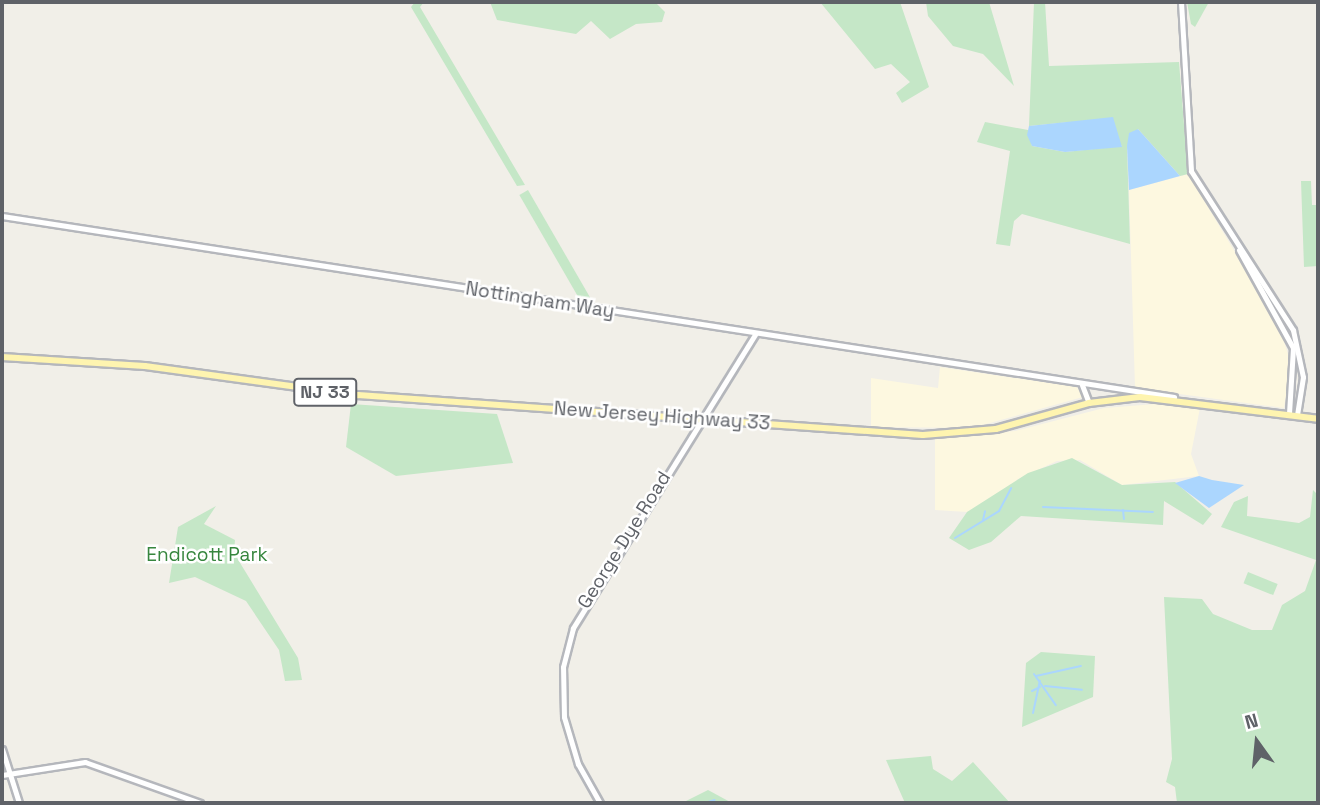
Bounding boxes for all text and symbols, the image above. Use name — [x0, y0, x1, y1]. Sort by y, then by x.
street label: Nottingham Way — [464, 277, 616, 323]
road number: NJ 33 — [292, 378, 358, 406]
street label: New Jersey Highway 33 — [553, 397, 771, 435]
street label: George Dye Road — [573, 467, 675, 613]
park label: Endicott Park — [146, 544, 268, 566]
north arrow — [1222, 707, 1292, 777]
text: N — [1242, 708, 1261, 735]

